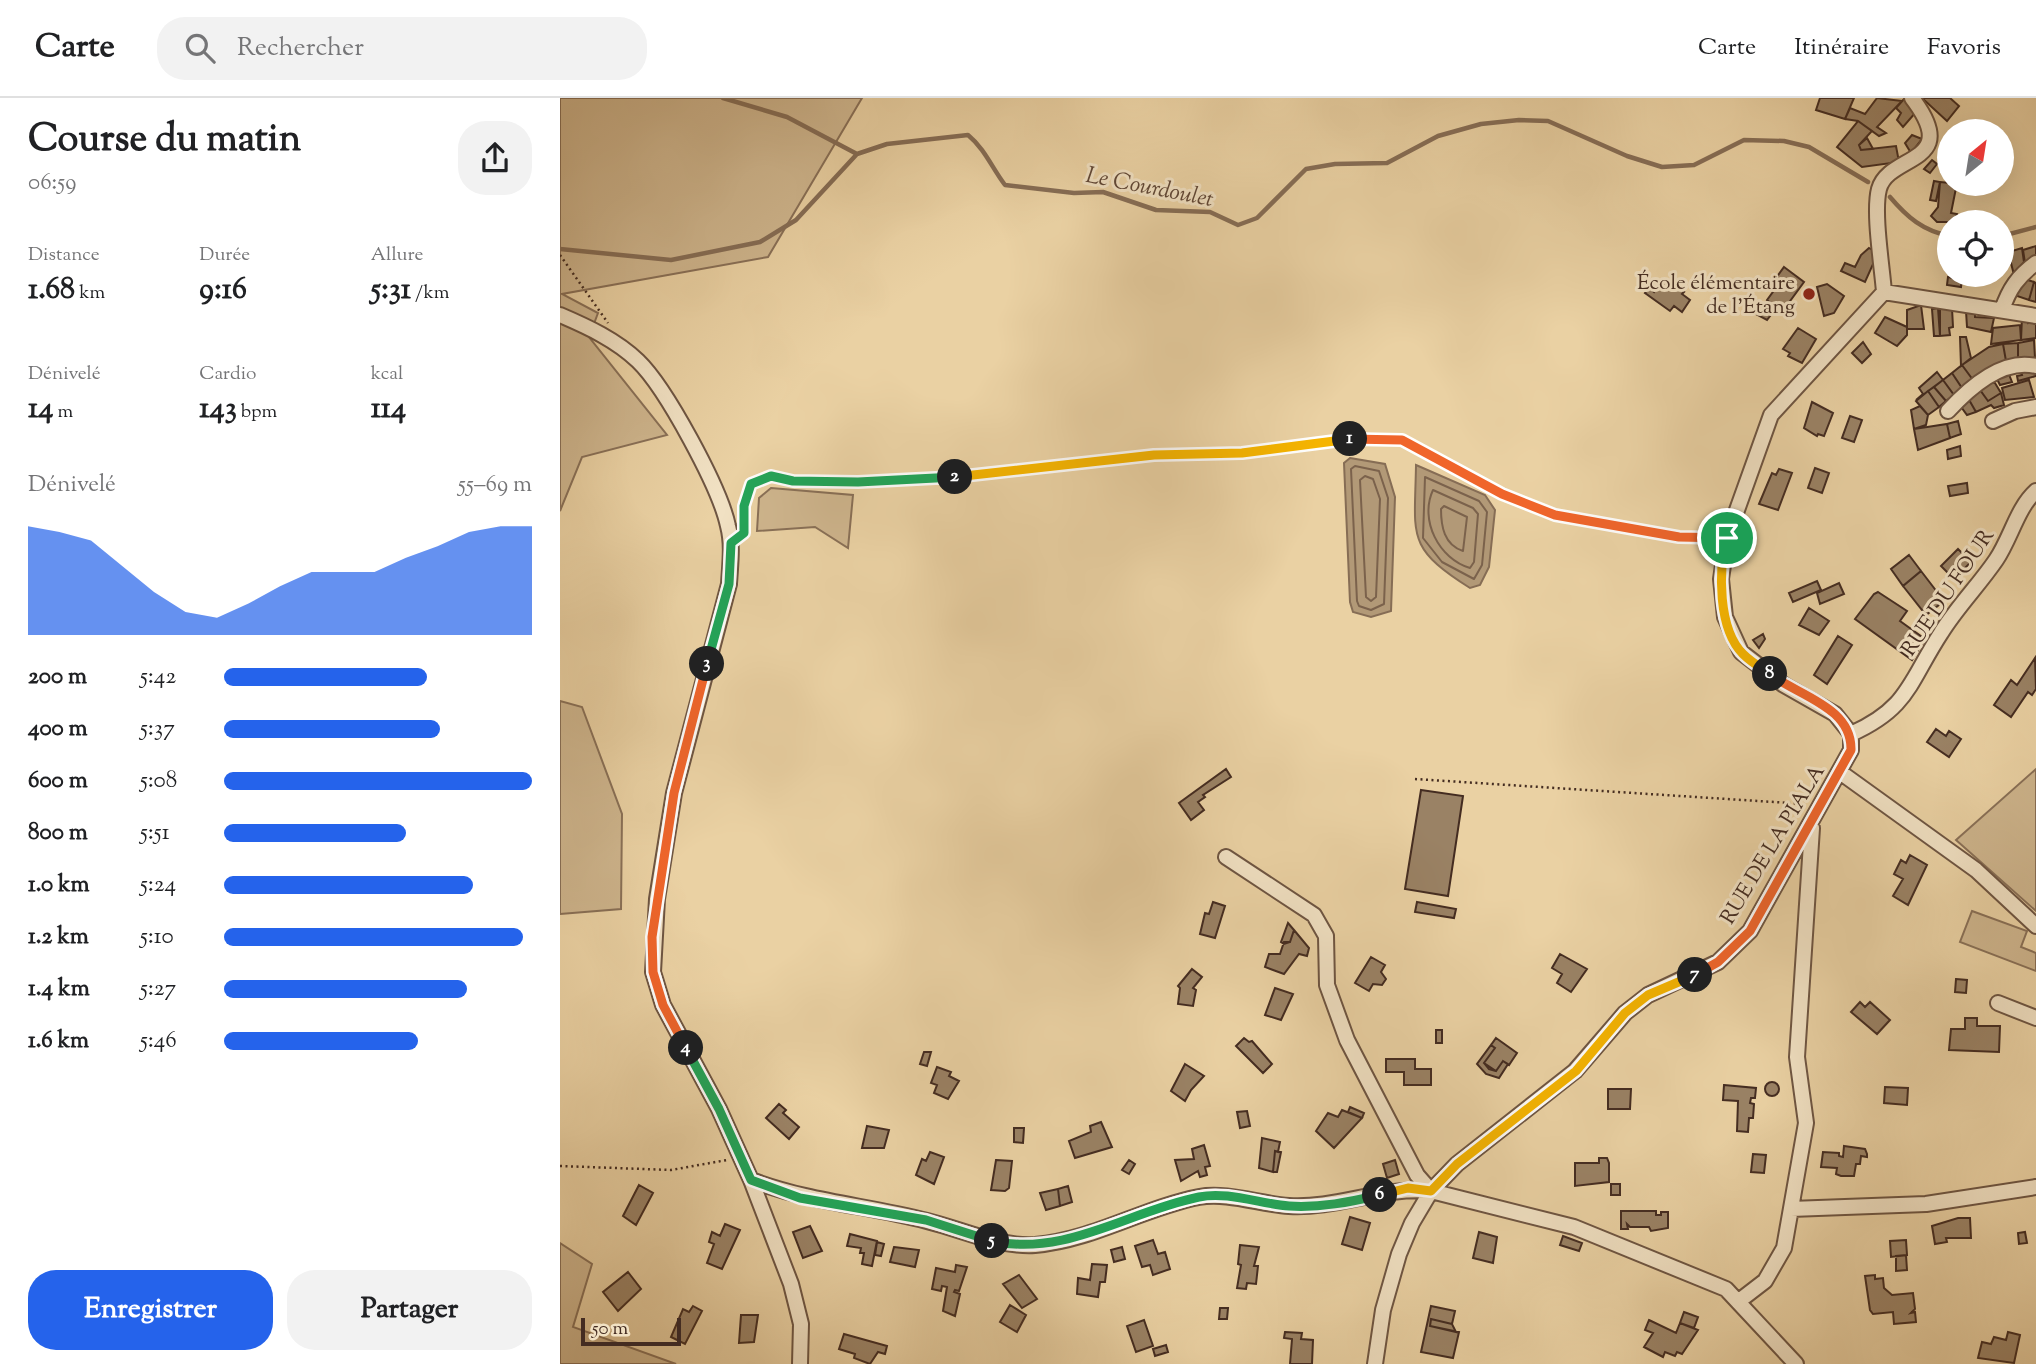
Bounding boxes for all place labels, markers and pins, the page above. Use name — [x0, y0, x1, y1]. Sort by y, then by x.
place label: École élémentaire de l'Étang — [1637, 269, 1795, 323]
marker: École élémentaire de l'Étang — [1801, 286, 1817, 302]
pin: 1 — [1332, 422, 1368, 456]
pin: 2 — [938, 460, 972, 494]
pin — [1697, 508, 1757, 568]
pin: 3 — [690, 646, 724, 682]
pin: 8 — [1752, 656, 1788, 692]
pin: 7 — [1678, 958, 1712, 992]
pin: 4 — [668, 1030, 704, 1066]
pin: 6 — [1362, 1178, 1398, 1212]
pin: 5 — [974, 1224, 1010, 1258]

